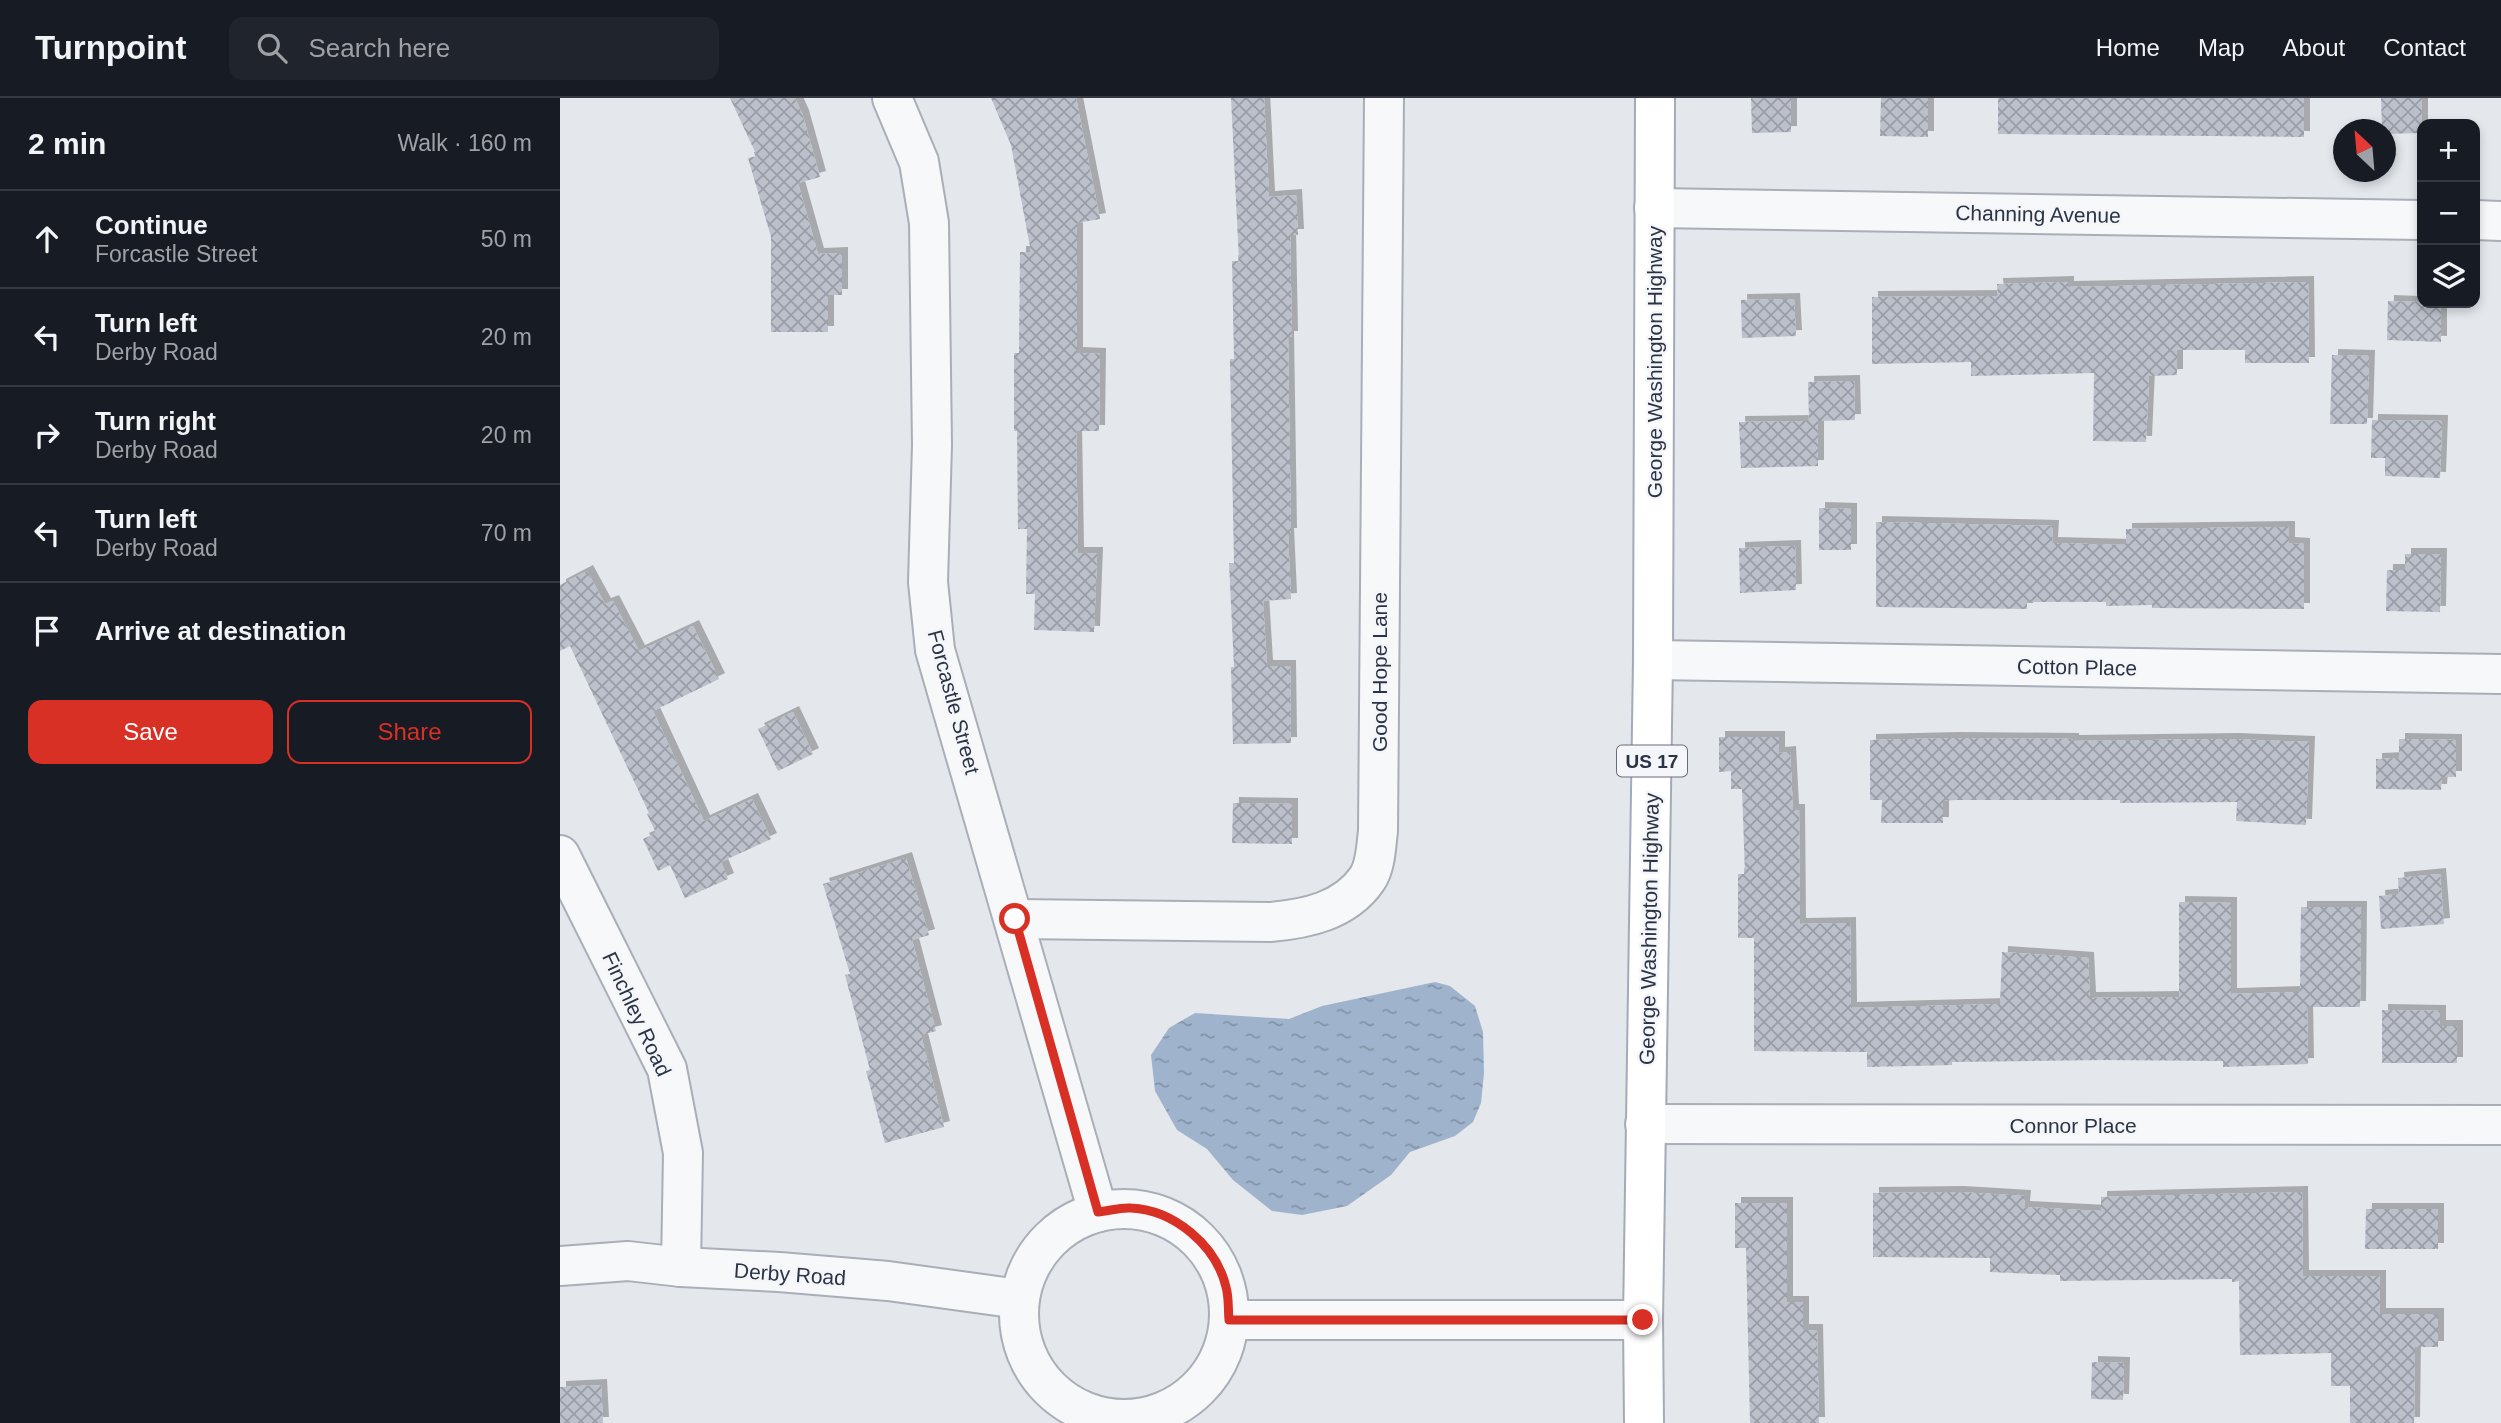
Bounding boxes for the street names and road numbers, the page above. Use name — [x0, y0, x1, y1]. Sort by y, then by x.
street label: Channing Avenue — [1955, 201, 2121, 227]
street label: George Washington Highway — [1643, 225, 1666, 498]
street label: Good Hope Lane — [1368, 592, 1391, 752]
street label: Forcastle Street — [924, 627, 984, 777]
street label: Cotton Place — [2017, 654, 2137, 680]
road number: US 17 — [1617, 746, 1687, 776]
street label: George Washington Highway — [1635, 792, 1663, 1065]
street label: Finchley Road — [598, 948, 676, 1080]
street label: Connor Place — [2009, 1114, 2137, 1137]
street label: Derby Road — [733, 1259, 847, 1289]

